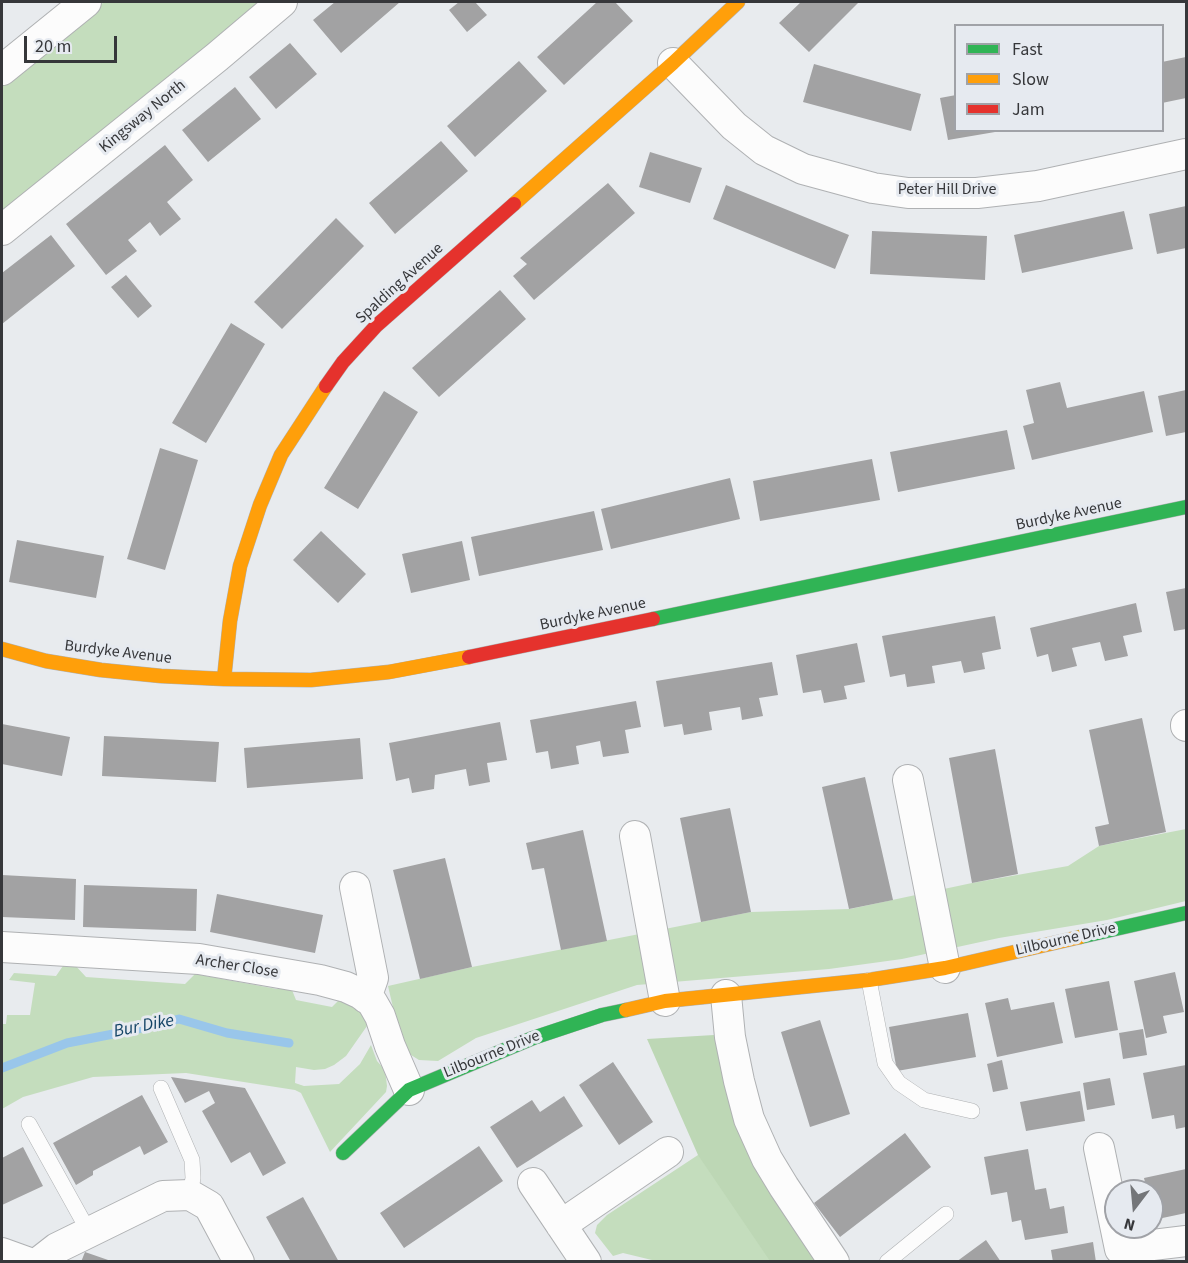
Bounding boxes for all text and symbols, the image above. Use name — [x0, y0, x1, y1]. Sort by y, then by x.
scale bar — [27, 24, 120, 62]
legend — [954, 24, 1164, 132]
text: 20 m — [35, 34, 71, 59]
text: Fast — [1012, 37, 1043, 62]
text: Slow — [1012, 67, 1049, 92]
street label: Kingsway North — [96, 76, 190, 158]
text: Jam — [1012, 97, 1045, 122]
street label: Peter Hill Drive — [898, 180, 996, 200]
street label: Spalding Avenue — [352, 240, 448, 328]
street label: Burdyke Avenue — [1014, 494, 1124, 536]
street label: Burdyke Avenue — [538, 594, 648, 636]
street label: Burdyke Avenue — [63, 637, 173, 669]
street label: Lilbourne Drive — [1014, 919, 1118, 961]
street label: Archer Close — [194, 951, 280, 983]
water label: Bur Dike — [112, 1011, 176, 1043]
street label: Lilbourne Drive — [441, 1027, 543, 1083]
north arrow — [1104, 1179, 1164, 1239]
text: N — [1121, 1212, 1138, 1236]

